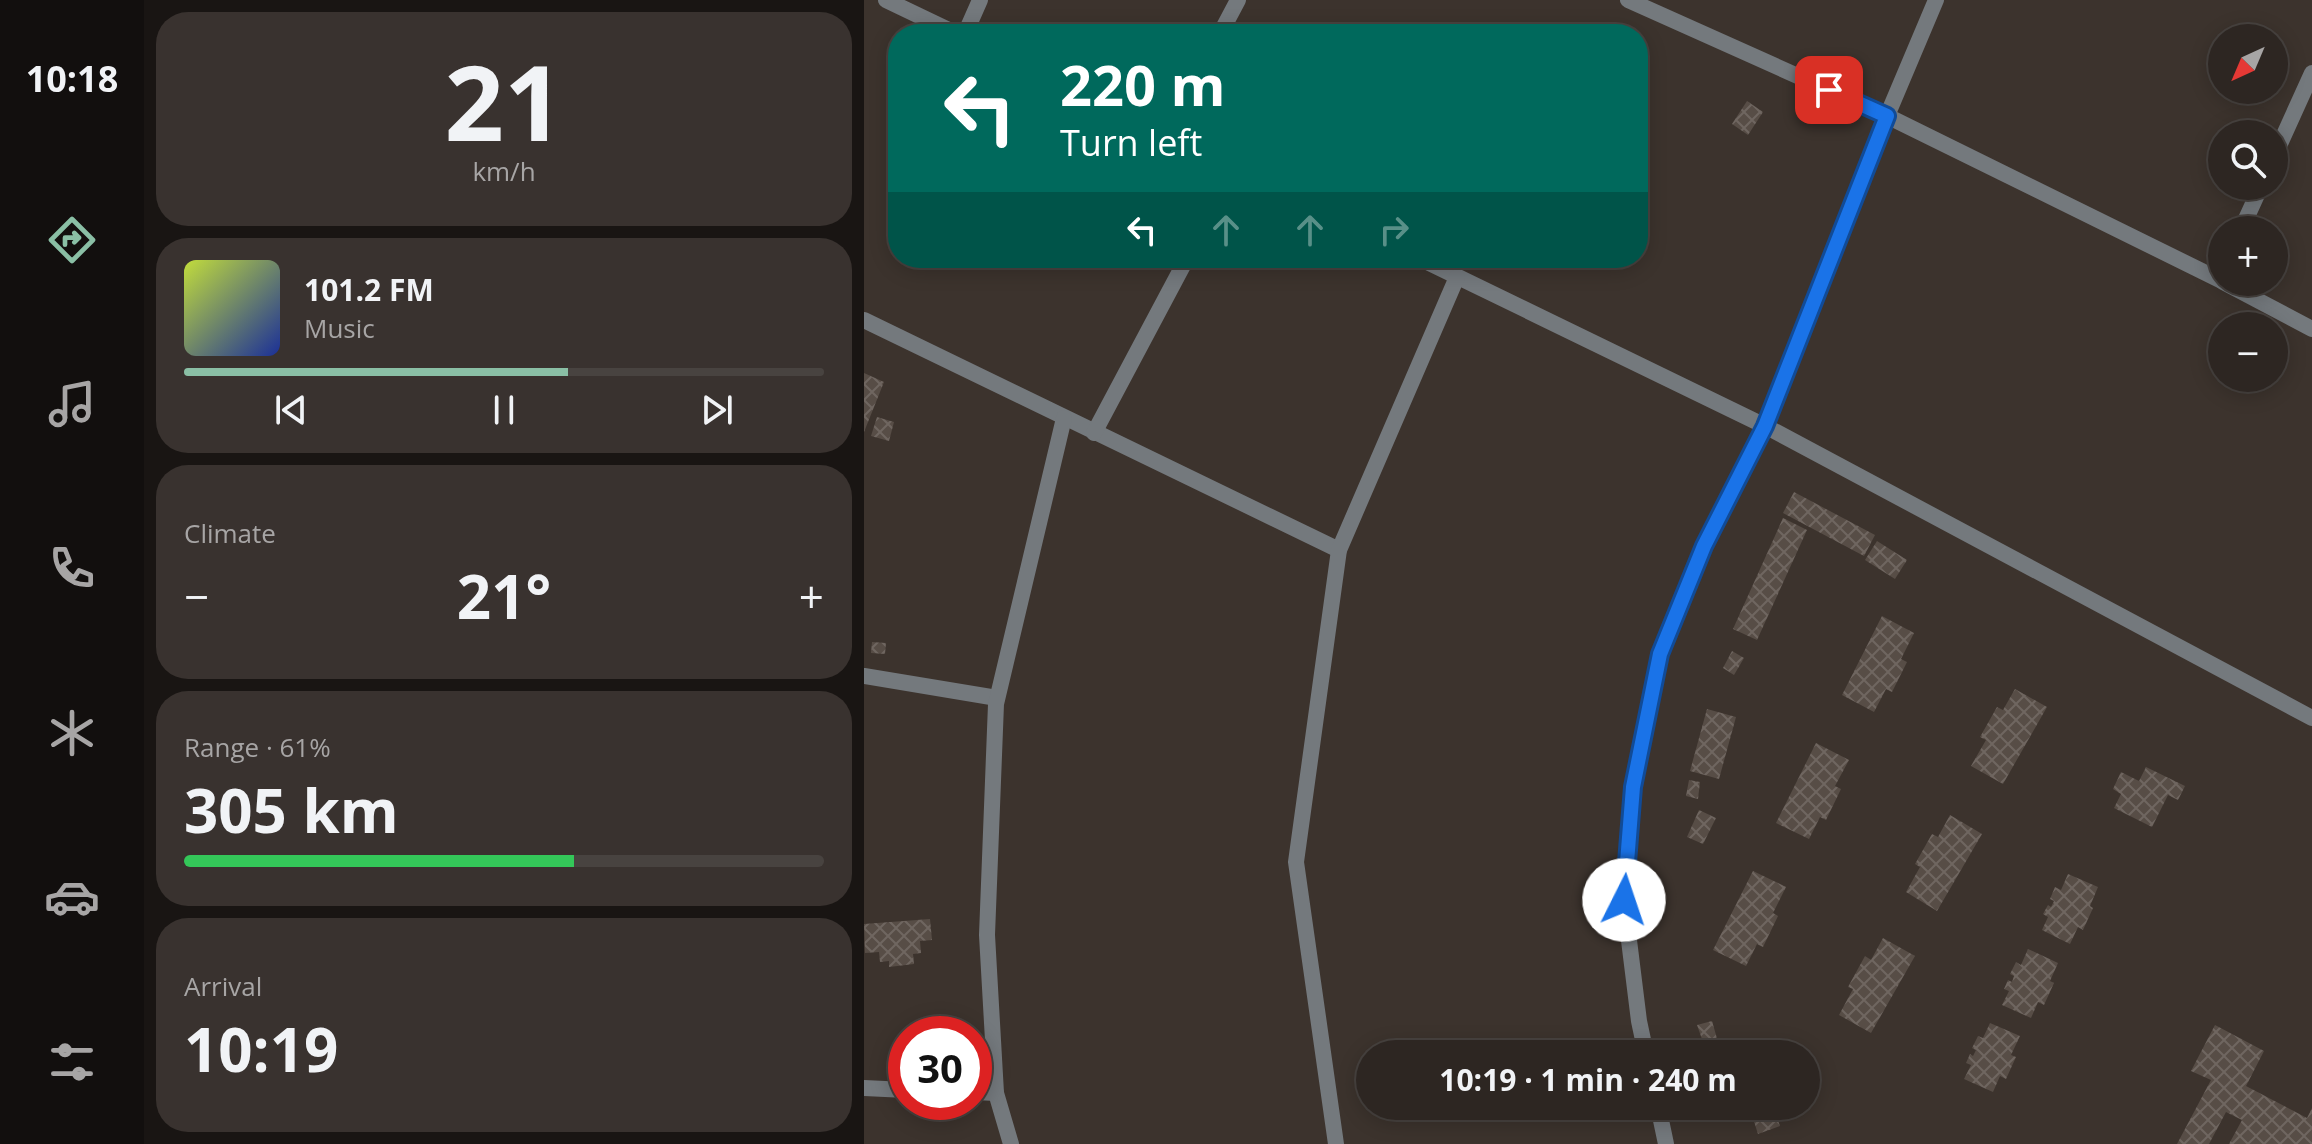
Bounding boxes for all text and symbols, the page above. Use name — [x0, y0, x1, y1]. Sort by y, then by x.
north arrow — [2208, 24, 2288, 104]
map controls — [2208, 24, 2288, 392]
text: 21 — [445, 30, 563, 171]
text: 220 m — [1060, 46, 1226, 122]
text: 10:18 — [26, 54, 118, 103]
icon: left — [928, 56, 1032, 160]
pin — [1795, 56, 1863, 124]
icon: arrive — [1807, 68, 1851, 112]
text: Turn left — [1060, 118, 1202, 167]
button: search — [2208, 120, 2288, 200]
text: km/h — [472, 153, 536, 189]
icon: left — [1120, 208, 1164, 252]
icon: ahead — [1204, 208, 1248, 252]
icon: ahead — [1288, 208, 1332, 252]
icon: right — [1372, 208, 1416, 252]
icon: directions — [44, 212, 100, 268]
button: + — [2208, 216, 2288, 296]
text: 101.2 FM — [304, 269, 434, 310]
text: Music — [304, 310, 375, 346]
button: − — [2208, 312, 2288, 392]
icon: music — [44, 376, 100, 432]
icon: previous — [269, 388, 313, 432]
icon: pause — [482, 388, 526, 432]
icon: next — [695, 388, 739, 432]
text: Climate — [184, 515, 276, 551]
icon: phone — [44, 540, 100, 596]
text: 21° — [457, 555, 551, 637]
text: − — [184, 566, 209, 626]
text: + — [799, 566, 824, 626]
icon: climate — [44, 705, 100, 761]
text: Range · 61% — [184, 729, 331, 765]
text: 305 km — [184, 769, 399, 851]
position arrow — [1582, 858, 1666, 942]
icon: car — [44, 869, 100, 925]
text: Arrival — [184, 968, 262, 1004]
text: 10:19 — [184, 1008, 338, 1090]
speed limit sign: 30 — [888, 1016, 992, 1120]
icon: filters — [44, 1034, 100, 1090]
text: 10:19 · 1 min · 240 m — [1439, 1059, 1737, 1100]

